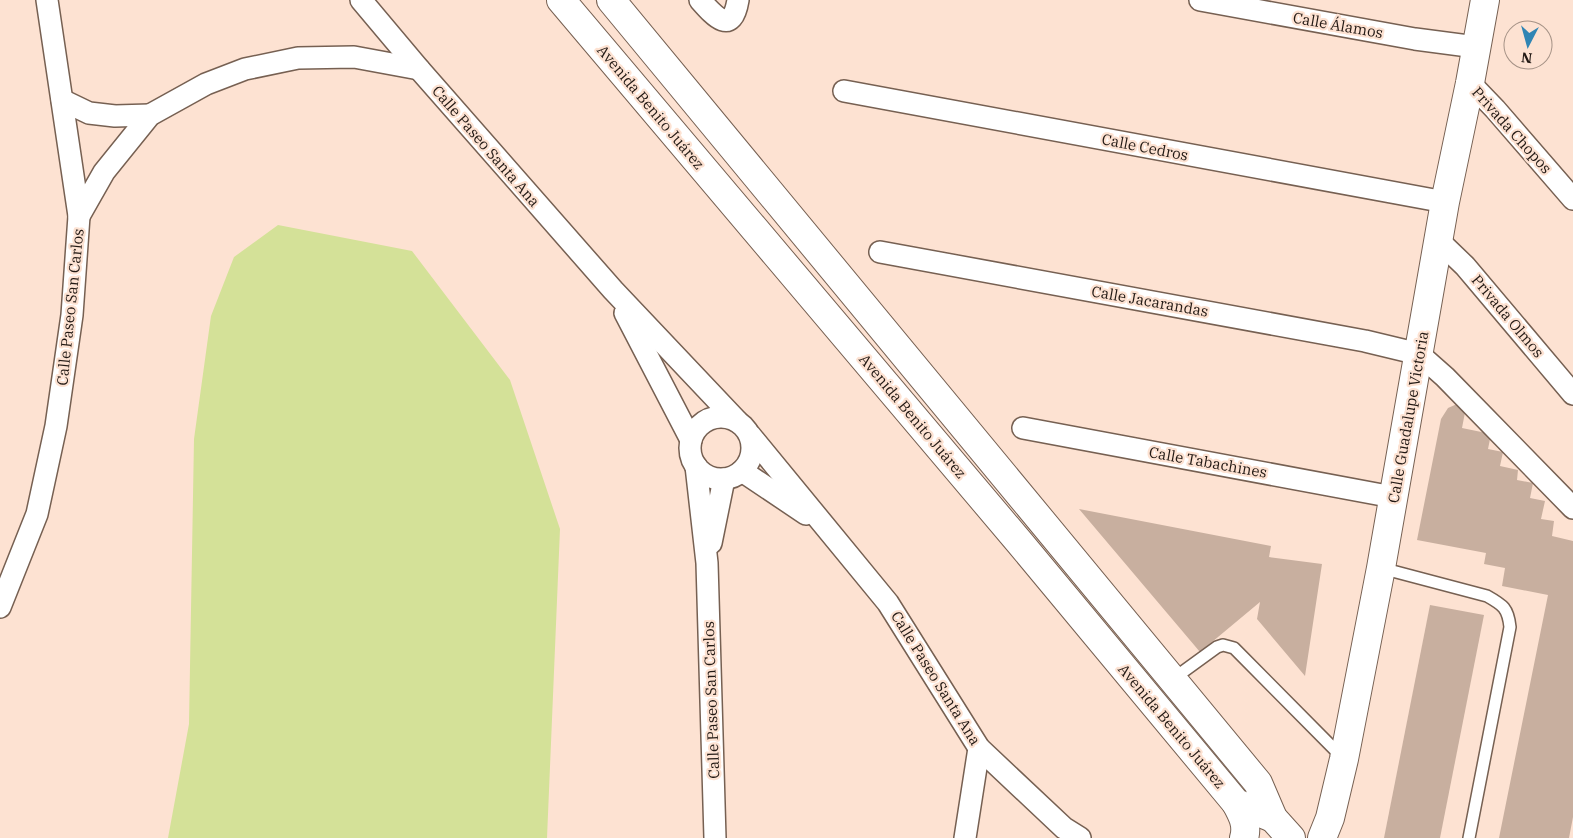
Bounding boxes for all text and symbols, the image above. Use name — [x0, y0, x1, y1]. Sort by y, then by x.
street label: Calle Álamos — [1291, 8, 1385, 42]
north arrow — [1503, 20, 1553, 70]
street label: Avenida Benito Juárez — [593, 41, 709, 173]
text: N — [1520, 48, 1533, 67]
street label: Calle Paseo Santa Ana — [428, 81, 544, 211]
street label: Privada Chopos — [1468, 83, 1556, 177]
street label: Calle Cedros — [1100, 129, 1190, 165]
street label: Calle Paseo San Carlos — [52, 228, 88, 386]
street label: Privada Olmos — [1468, 271, 1548, 361]
street label: Calle Jacarandas — [1090, 281, 1210, 321]
street label: Calle Guadalupe Victoria — [1384, 330, 1432, 504]
street label: Avenida Benito Juárez — [855, 350, 971, 482]
street label: Calle Tabachines — [1147, 442, 1269, 482]
street label: Calle Paseo Santa Ana — [887, 607, 985, 749]
street label: Calle Paseo San Carlos — [699, 621, 723, 779]
street label: Avenida Benito Juárez — [1114, 660, 1230, 792]

